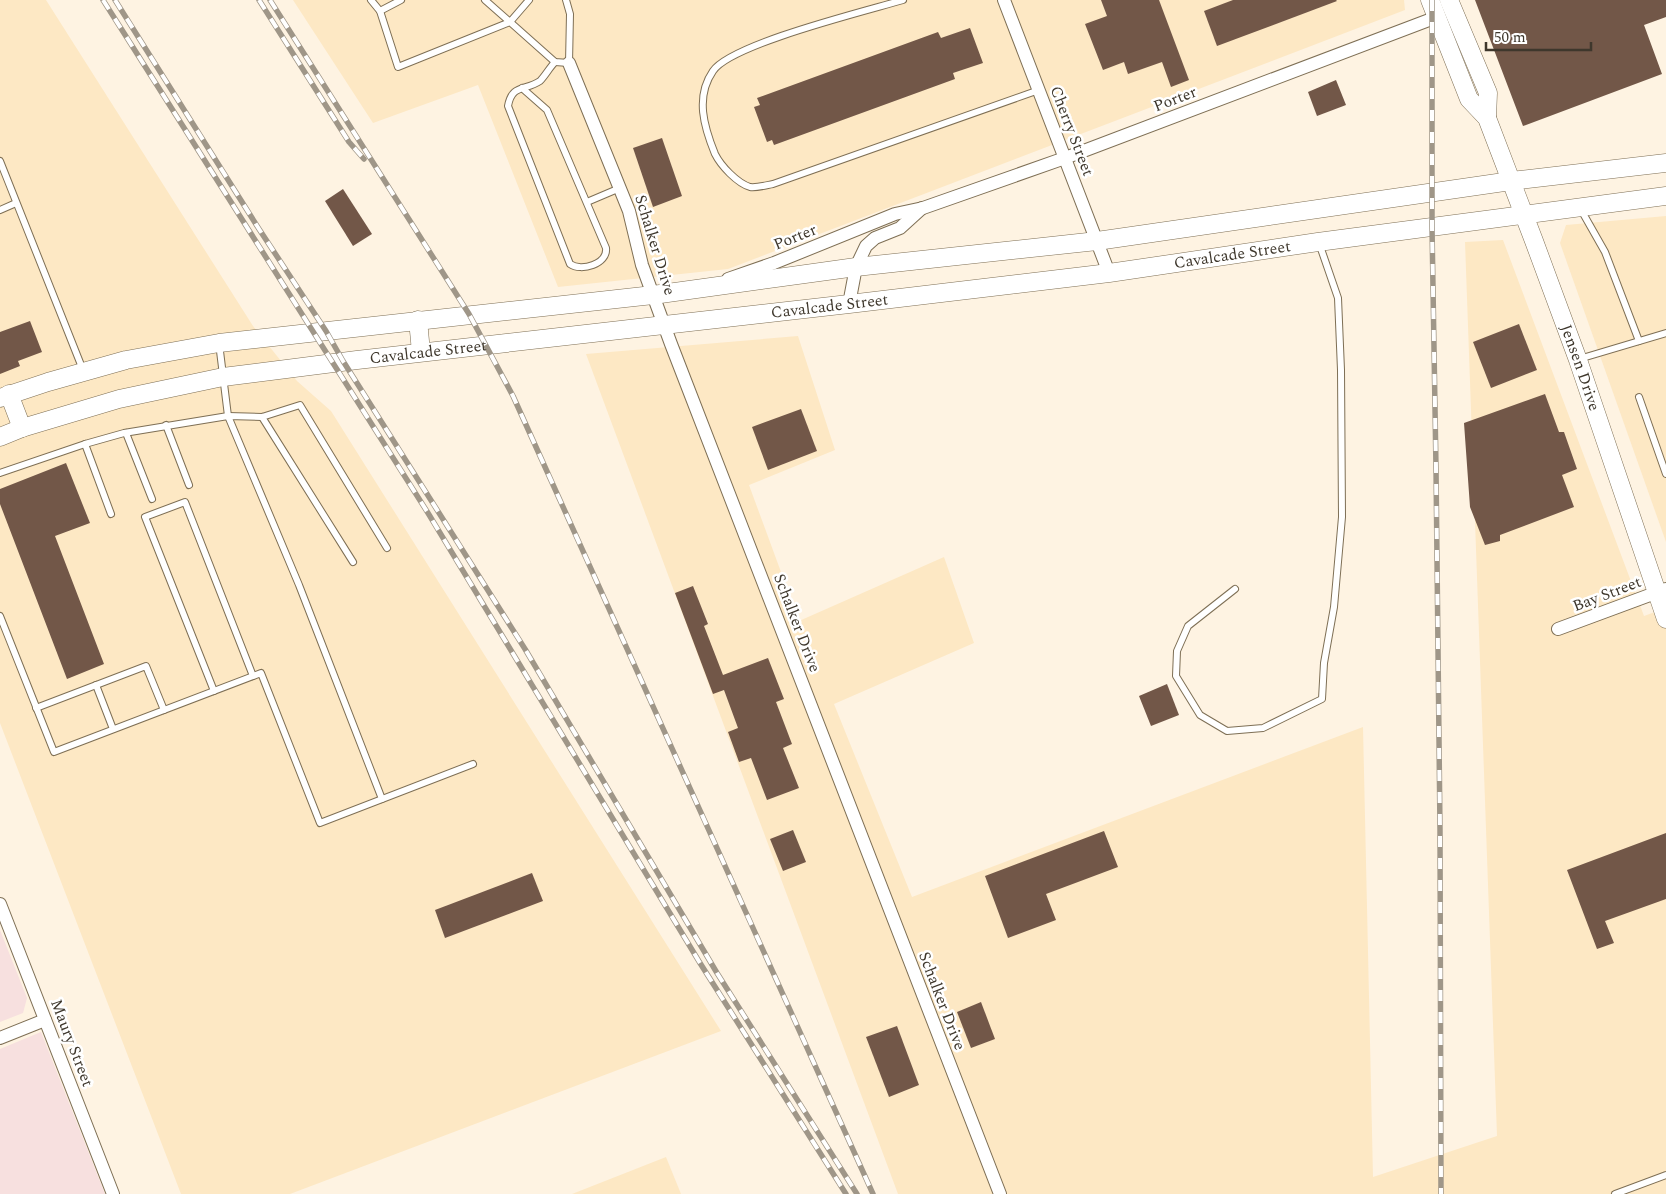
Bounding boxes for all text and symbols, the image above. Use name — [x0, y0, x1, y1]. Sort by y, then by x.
scale bar — [1486, 20, 1591, 52]
text: 50 m — [1494, 26, 1526, 49]
street label: Porter — [1150, 80, 1200, 118]
street label: Cherry Street — [1044, 82, 1100, 180]
street label: Schalker Drive — [628, 192, 682, 298]
street label: Porter — [770, 218, 820, 256]
street label: Cavalcade Street — [1172, 234, 1293, 275]
street label: Cavalcade Street — [770, 287, 890, 325]
street label: Jensen Drive — [1554, 321, 1606, 414]
street label: Cavalcade Street — [368, 333, 488, 370]
street label: Schalker Drive — [767, 570, 827, 676]
street label: Bay Street — [1569, 570, 1645, 618]
street label: Schalker Drive — [912, 948, 972, 1054]
street label: Maury Street — [44, 996, 100, 1091]

